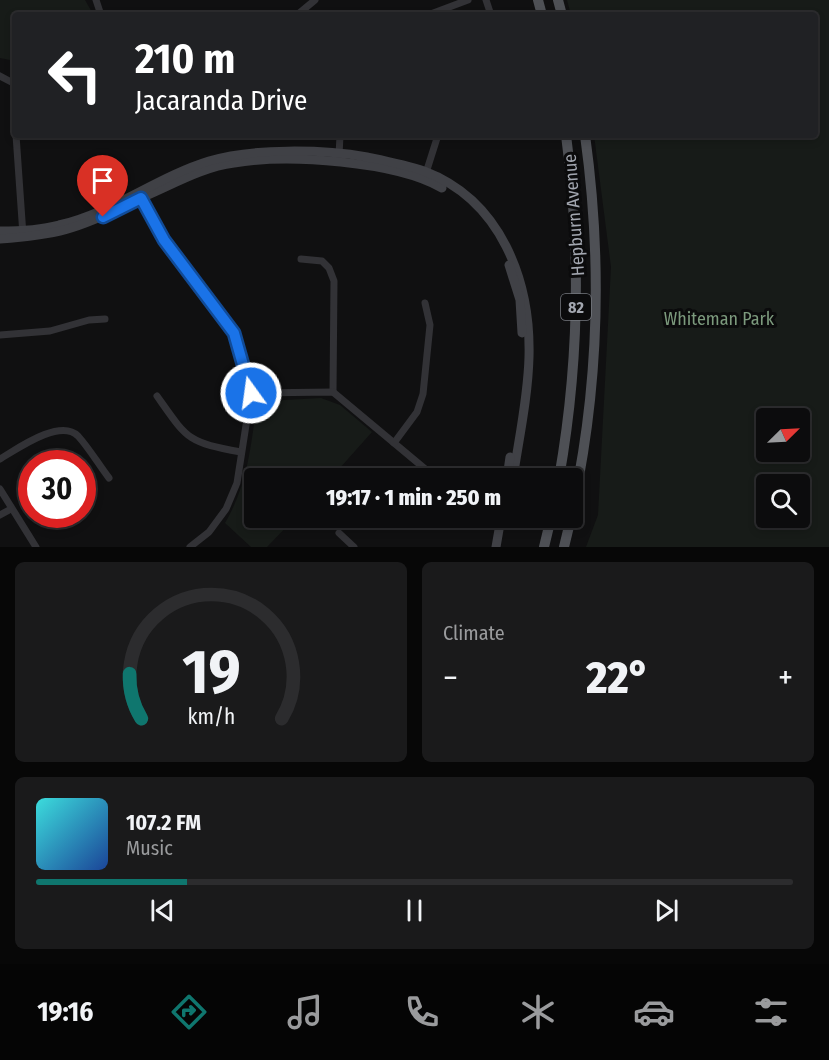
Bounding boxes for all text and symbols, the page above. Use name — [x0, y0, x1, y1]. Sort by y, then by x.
text: 210 m — [135, 34, 235, 84]
icon: left — [36, 36, 114, 114]
text: Jacaranda Drive — [135, 85, 307, 117]
street label: Hepburn Avenue — [559, 153, 589, 277]
pin — [77, 155, 128, 217]
icon: arrive — [86, 164, 119, 197]
road number: 82 — [561, 294, 591, 320]
park label: Whiteman Park — [664, 308, 775, 330]
position arrow — [219, 361, 283, 425]
north arrow — [756, 408, 810, 462]
map controls — [756, 408, 810, 528]
speed limit sign: 30 — [18, 450, 96, 528]
button: search — [756, 474, 810, 528]
text: 19:17 · 1 min · 250 m — [326, 484, 501, 511]
text: Climate — [443, 621, 505, 645]
text: 19 — [182, 635, 240, 710]
text: 22° — [586, 651, 650, 705]
text: − — [443, 658, 458, 698]
text: + — [778, 658, 793, 698]
text: km/h — [187, 704, 235, 730]
text: 107.2 FM — [126, 809, 201, 836]
text: Music — [126, 836, 173, 860]
icon: previous — [146, 894, 179, 927]
icon: pause — [398, 894, 431, 927]
icon: next — [650, 894, 683, 927]
icon: directions — [168, 991, 210, 1033]
icon: music — [284, 991, 326, 1033]
icon: phone — [401, 991, 443, 1033]
icon: climate — [517, 991, 559, 1033]
icon: car — [633, 991, 675, 1033]
icon: filters — [750, 991, 792, 1033]
text: 19:16 — [37, 996, 93, 1028]

